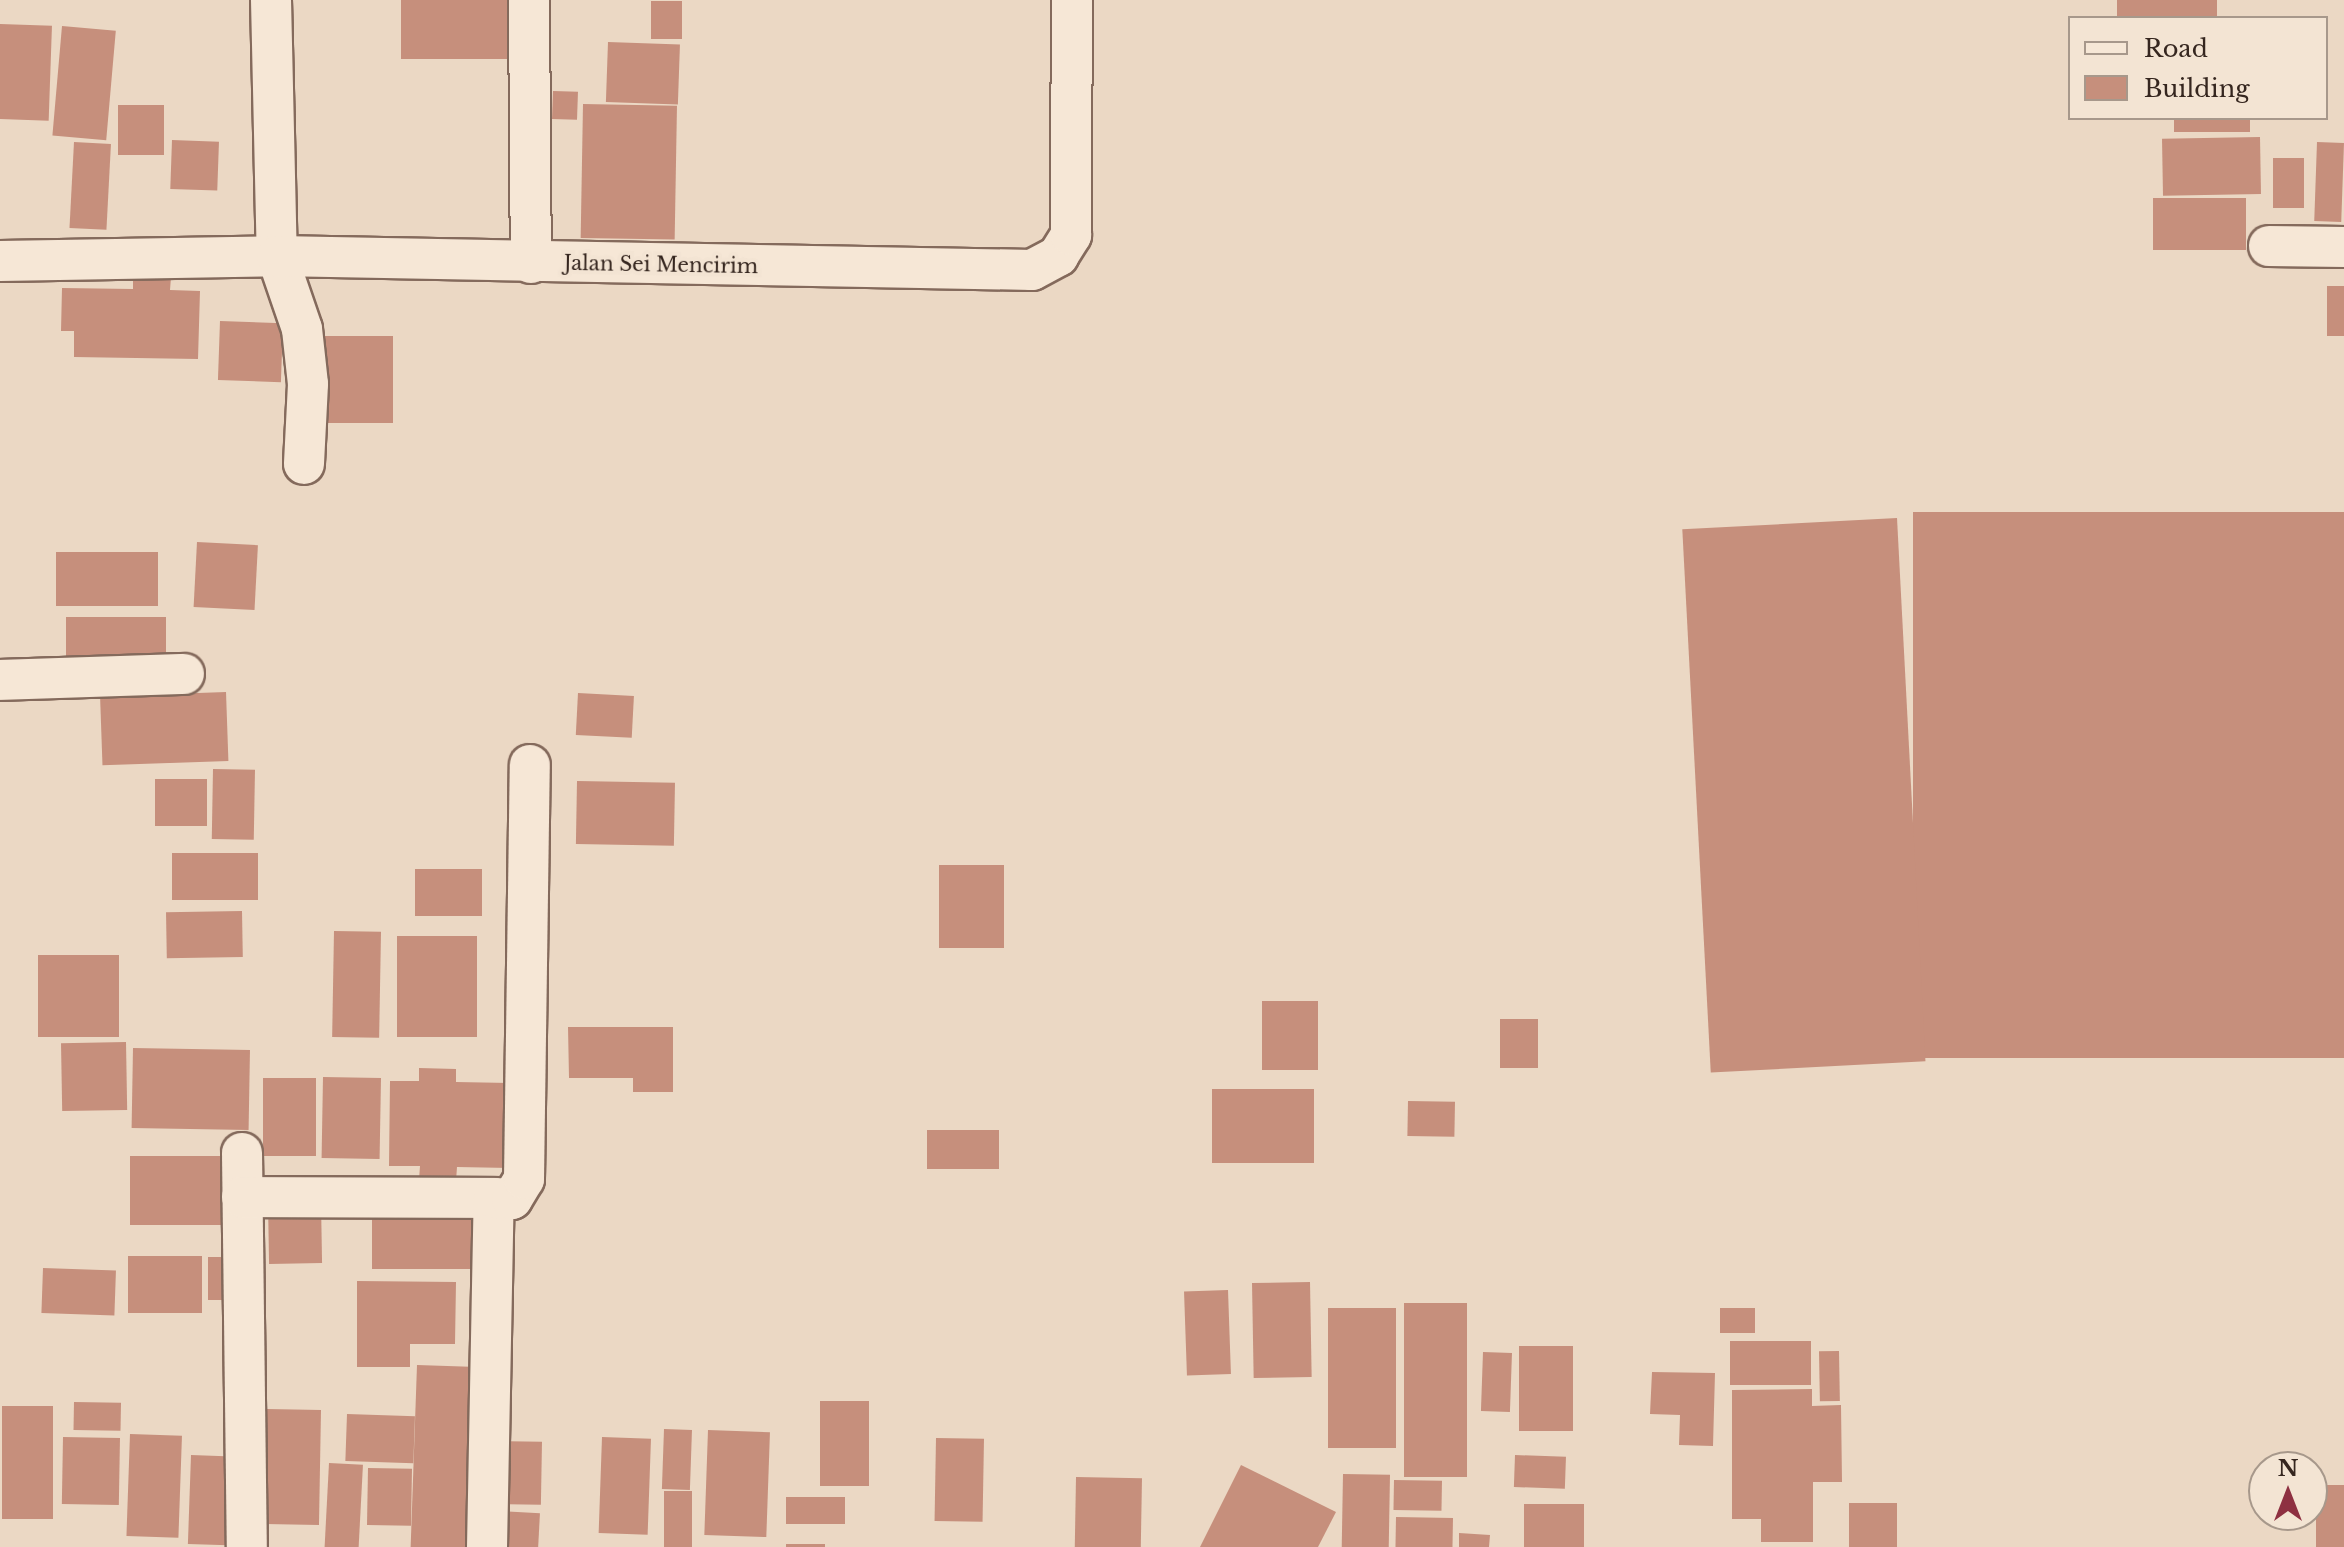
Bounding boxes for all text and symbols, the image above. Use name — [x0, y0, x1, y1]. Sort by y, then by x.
legend — [2068, 16, 2328, 120]
text: Road — [2144, 34, 2208, 63]
text: Building — [2144, 74, 2250, 103]
street label: Jalan Sei Mencirim — [564, 251, 758, 279]
north arrow — [2248, 1451, 2328, 1531]
text: N — [2278, 1455, 2298, 1482]

